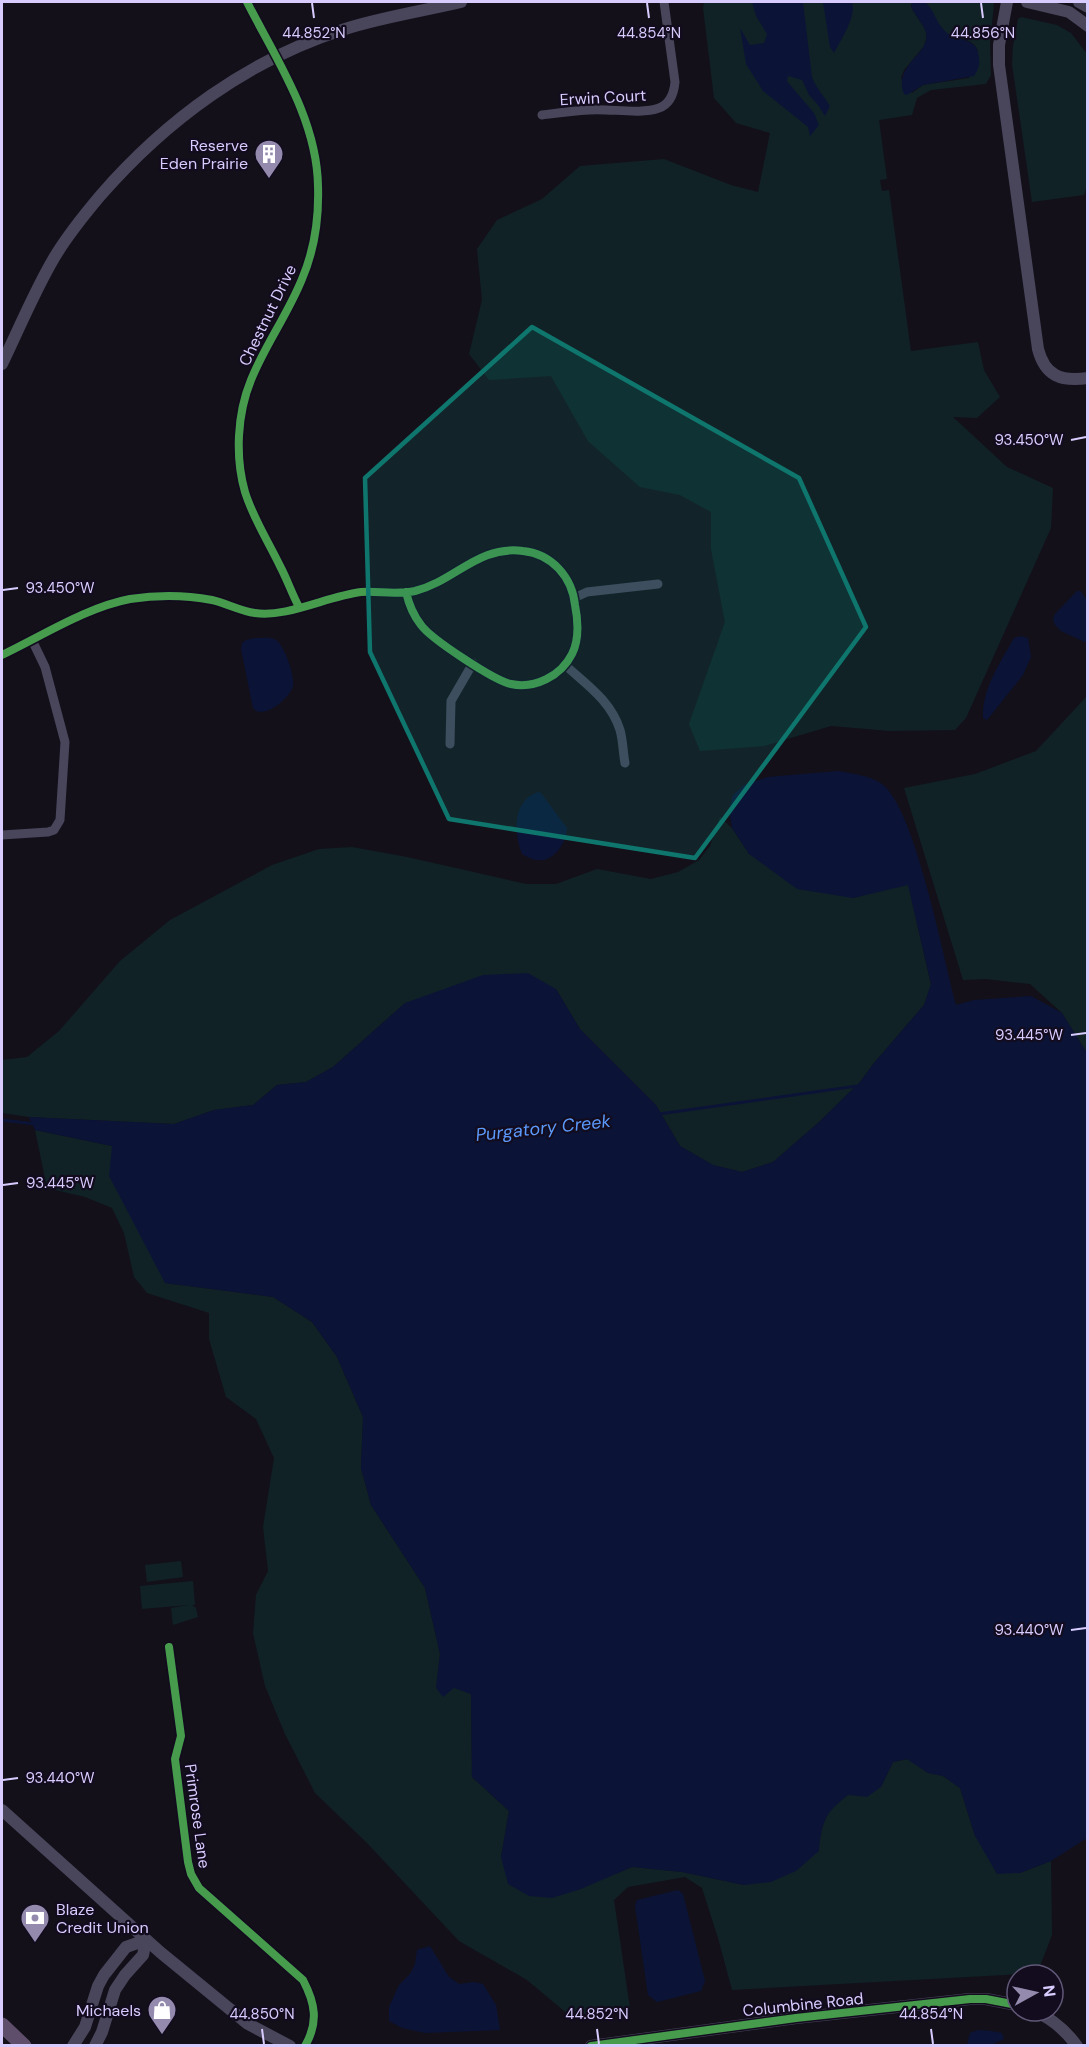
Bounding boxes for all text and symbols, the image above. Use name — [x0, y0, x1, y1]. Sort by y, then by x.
text: 44.852°N — [282, 23, 346, 43]
text: 44.854°N — [617, 23, 681, 43]
text: 44.856°N — [951, 23, 1015, 43]
street label: Erwin Court — [559, 85, 647, 110]
place label: Reserve Eden Prairie — [160, 135, 248, 174]
building icon: Reserve Eden Prairie — [253, 138, 285, 180]
street label: Chestnut Drive — [234, 261, 301, 369]
text: 93.450°W — [994, 430, 1064, 450]
text: 93.450°W — [25, 578, 95, 598]
text: 93.445°W — [995, 1025, 1063, 1045]
water label: Purgatory Creek — [474, 1109, 613, 1147]
text: 93.445°W — [26, 1173, 94, 1193]
text: 93.440°W — [994, 1620, 1064, 1640]
street label: Primrose Lane — [180, 1763, 215, 1870]
text: 93.440°W — [25, 1768, 95, 1788]
place label: Blaze Credit Union — [56, 1899, 149, 1938]
bank icon: Blaze Credit Union — [19, 1902, 51, 1944]
north arrow — [1005, 1963, 1065, 2023]
text: N — [1038, 1984, 1061, 1998]
street label: Columbine Road — [741, 1988, 865, 2021]
shop icon: Michaels — [146, 1994, 178, 2036]
place label: Michaels — [76, 2000, 141, 2021]
text: 44.850°N — [229, 2004, 295, 2024]
text: 44.852°N — [565, 2004, 629, 2024]
text: 44.854°N — [899, 2004, 963, 2024]

